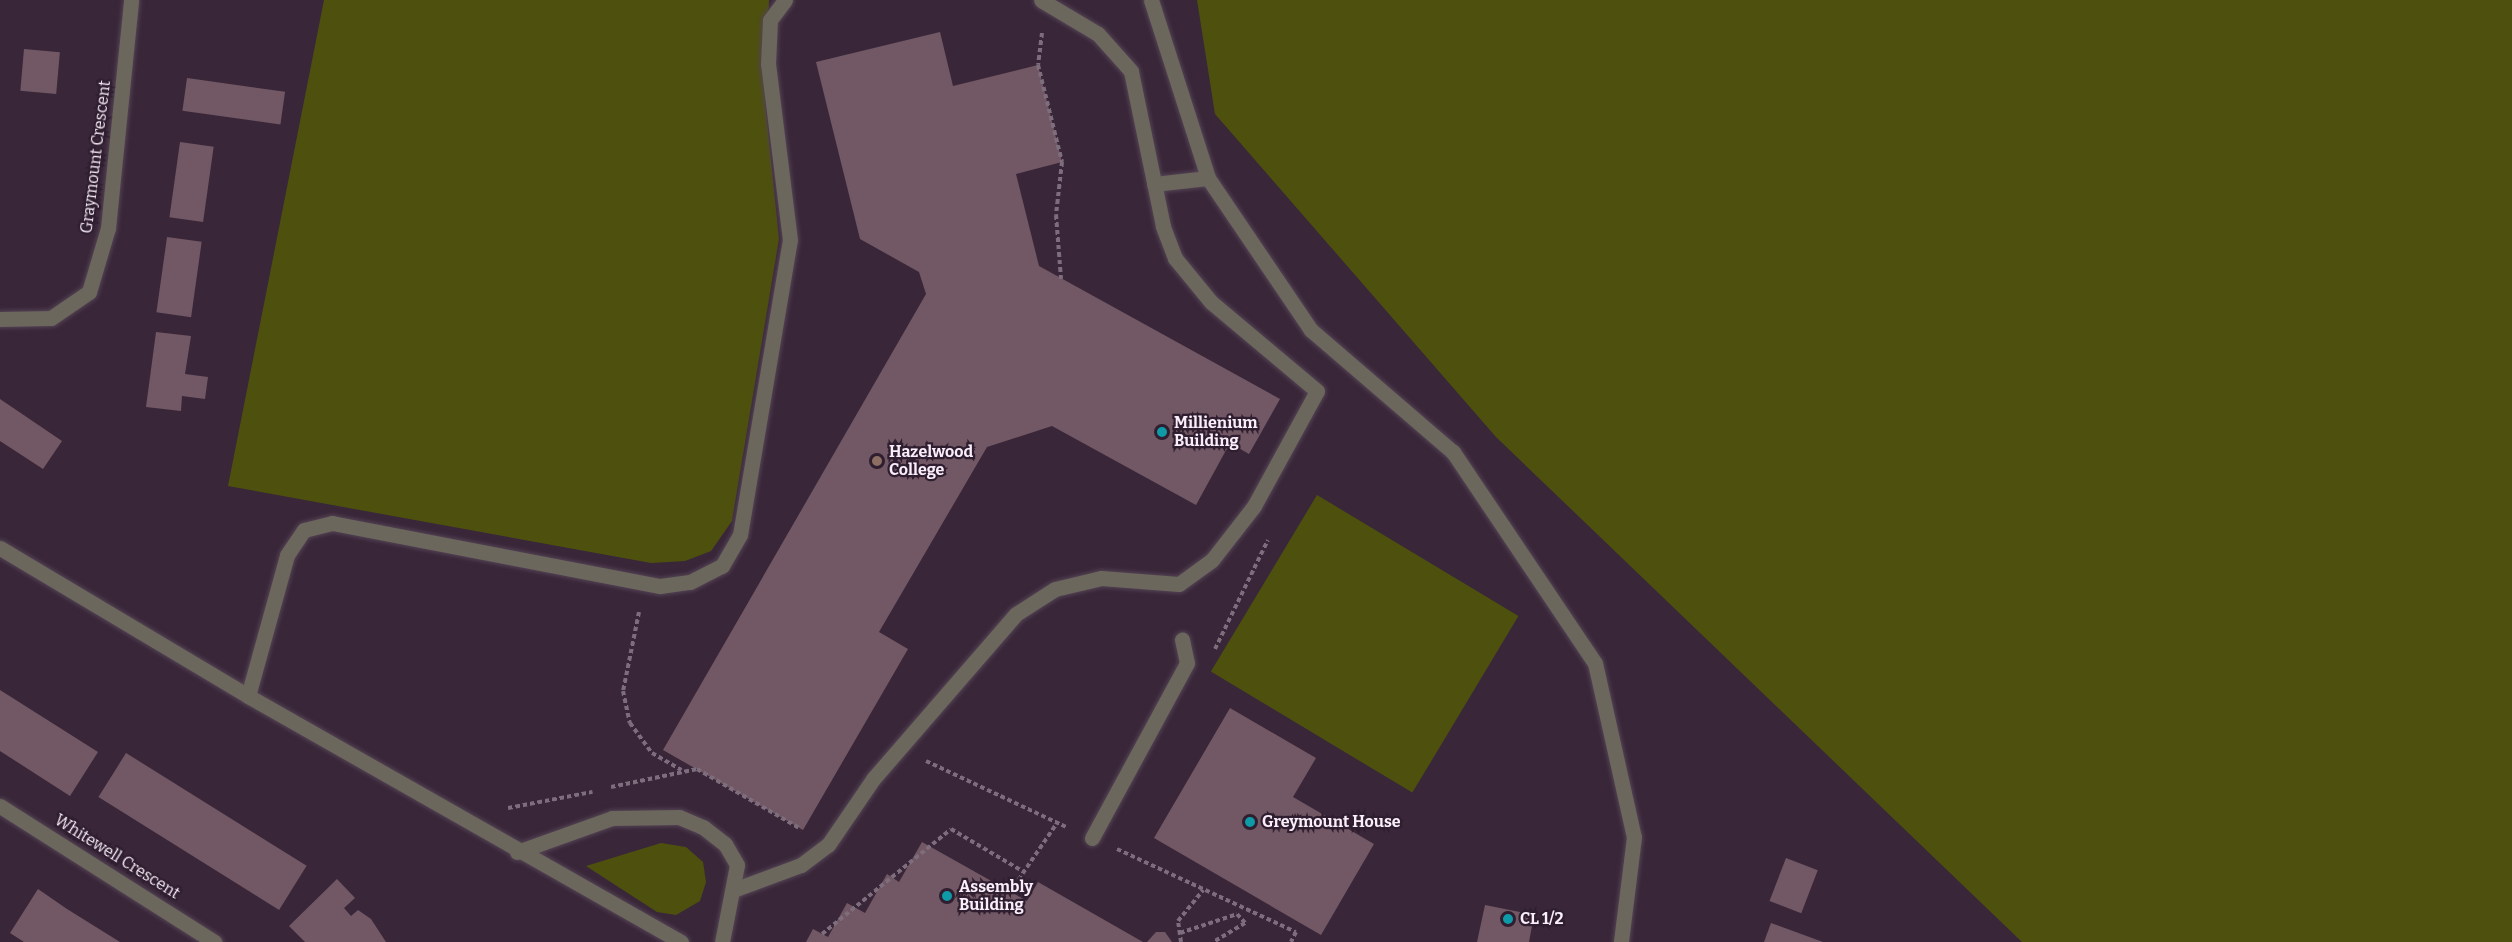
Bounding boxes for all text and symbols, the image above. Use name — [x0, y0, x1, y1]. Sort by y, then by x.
street label: Graymount Crescent — [77, 79, 115, 235]
place label: Millienium Building — [1174, 413, 1258, 451]
marker: Millienium Building — [1155, 425, 1169, 439]
place label: Hazelwood College — [889, 442, 973, 480]
marker: Hazelwood College — [870, 454, 884, 468]
street label: Whitewell Crescent — [51, 811, 183, 903]
place label: Greymount House — [1262, 812, 1401, 832]
marker: Greymount House — [1243, 815, 1257, 829]
place label: Assembly Building — [959, 877, 1033, 915]
marker: Assembly Building — [940, 889, 954, 903]
place label: CL 1/2 — [1520, 909, 1563, 929]
marker: CL 1/2 — [1501, 912, 1515, 926]

